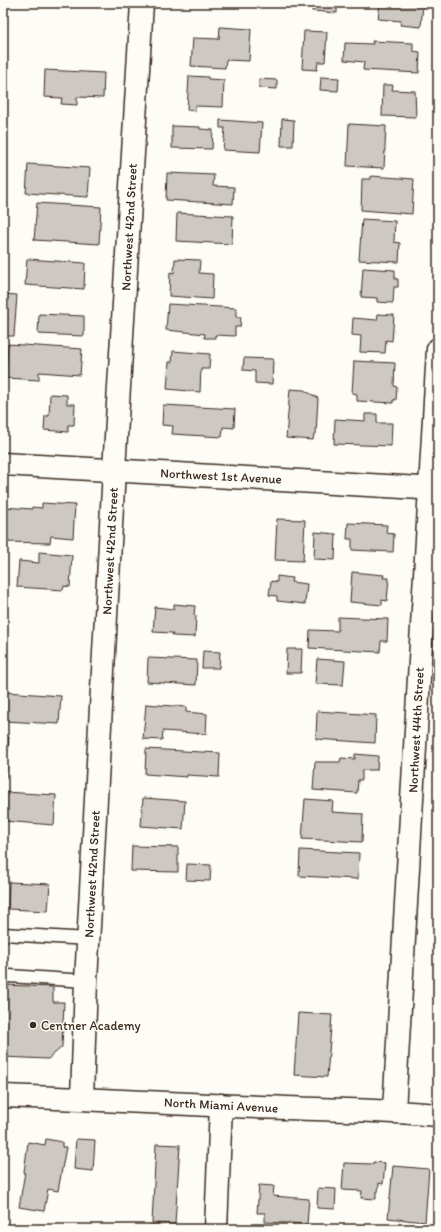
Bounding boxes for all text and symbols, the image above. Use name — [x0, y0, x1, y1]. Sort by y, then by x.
street label: Northwest 42nd Street — [118, 163, 140, 291]
street label: Northwest 1st Avenue — [160, 465, 282, 487]
street label: Northwest 42nd Street — [99, 487, 121, 615]
street label: Northwest 44th Street — [405, 667, 427, 793]
street label: Northwest 42nd Street — [81, 810, 103, 938]
place label: Centner Academy — [41, 1018, 141, 1033]
marker: Centner Academy — [28, 1020, 38, 1030]
street label: North Miami Avenue — [163, 1095, 279, 1115]

